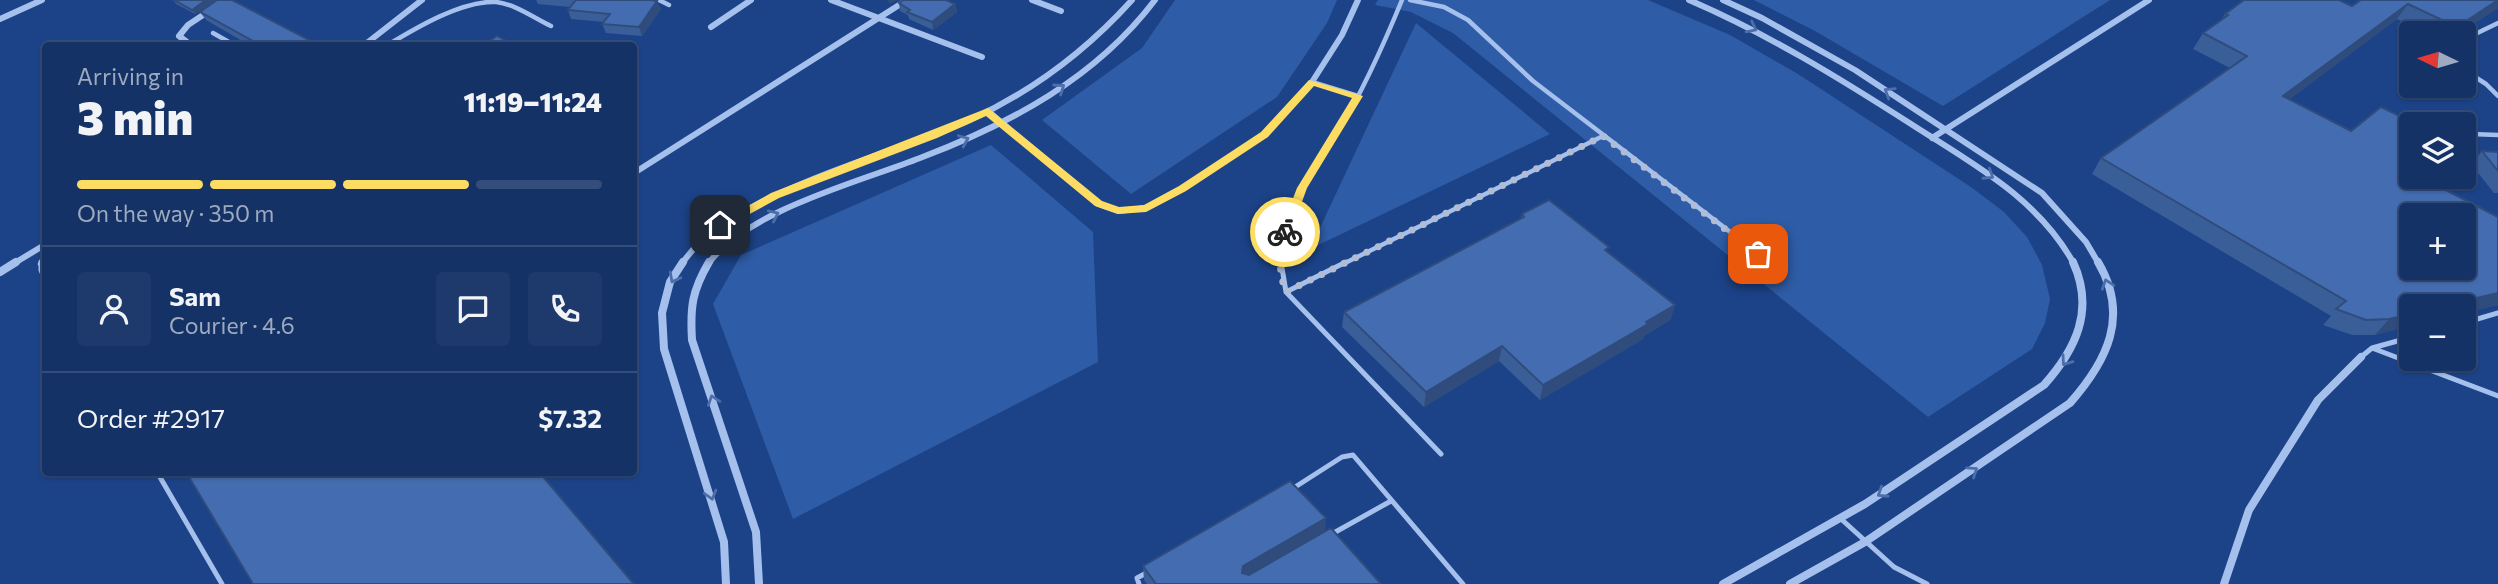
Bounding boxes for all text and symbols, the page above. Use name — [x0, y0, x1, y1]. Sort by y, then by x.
one-way arrow — [1745, 20, 1757, 34]
north arrow — [2399, 21, 2476, 98]
map controls — [2399, 21, 2476, 371]
text: Arriving in — [77, 62, 184, 90]
one-way arrow — [1052, 84, 1065, 96]
text: 11:19–11:24 — [463, 86, 602, 117]
text: 3 min — [77, 88, 193, 144]
one-way arrow — [1884, 88, 1897, 101]
button: layers — [2399, 112, 2476, 189]
one-way arrow — [957, 134, 969, 148]
one-way arrow — [1981, 167, 1994, 180]
pin — [690, 195, 750, 255]
courier — [1250, 197, 1320, 267]
text: On the way · 350 m — [77, 199, 274, 227]
button: + — [2399, 203, 2476, 280]
icon: home — [701, 206, 739, 244]
one-way arrow — [767, 209, 779, 223]
icon: bike — [1266, 213, 1304, 251]
pin — [1728, 224, 1788, 284]
icon: bag — [1739, 235, 1777, 273]
one-way arrow — [669, 271, 682, 283]
button: person — [77, 272, 151, 346]
button: chat — [436, 272, 510, 346]
button: phone — [528, 272, 602, 346]
one-way arrow — [2101, 279, 2116, 291]
text: Sam — [169, 280, 221, 311]
button: − — [2399, 294, 2476, 371]
text: Courier · 4.6 — [169, 311, 295, 339]
one-way arrow — [2062, 353, 2074, 366]
one-way arrow — [707, 395, 721, 407]
text: Order #2917 — [77, 402, 225, 433]
text: $7.32 — [538, 402, 602, 433]
one-way arrow — [1965, 466, 1978, 479]
one-way arrow — [1877, 485, 1890, 497]
one-way arrow — [702, 489, 717, 501]

